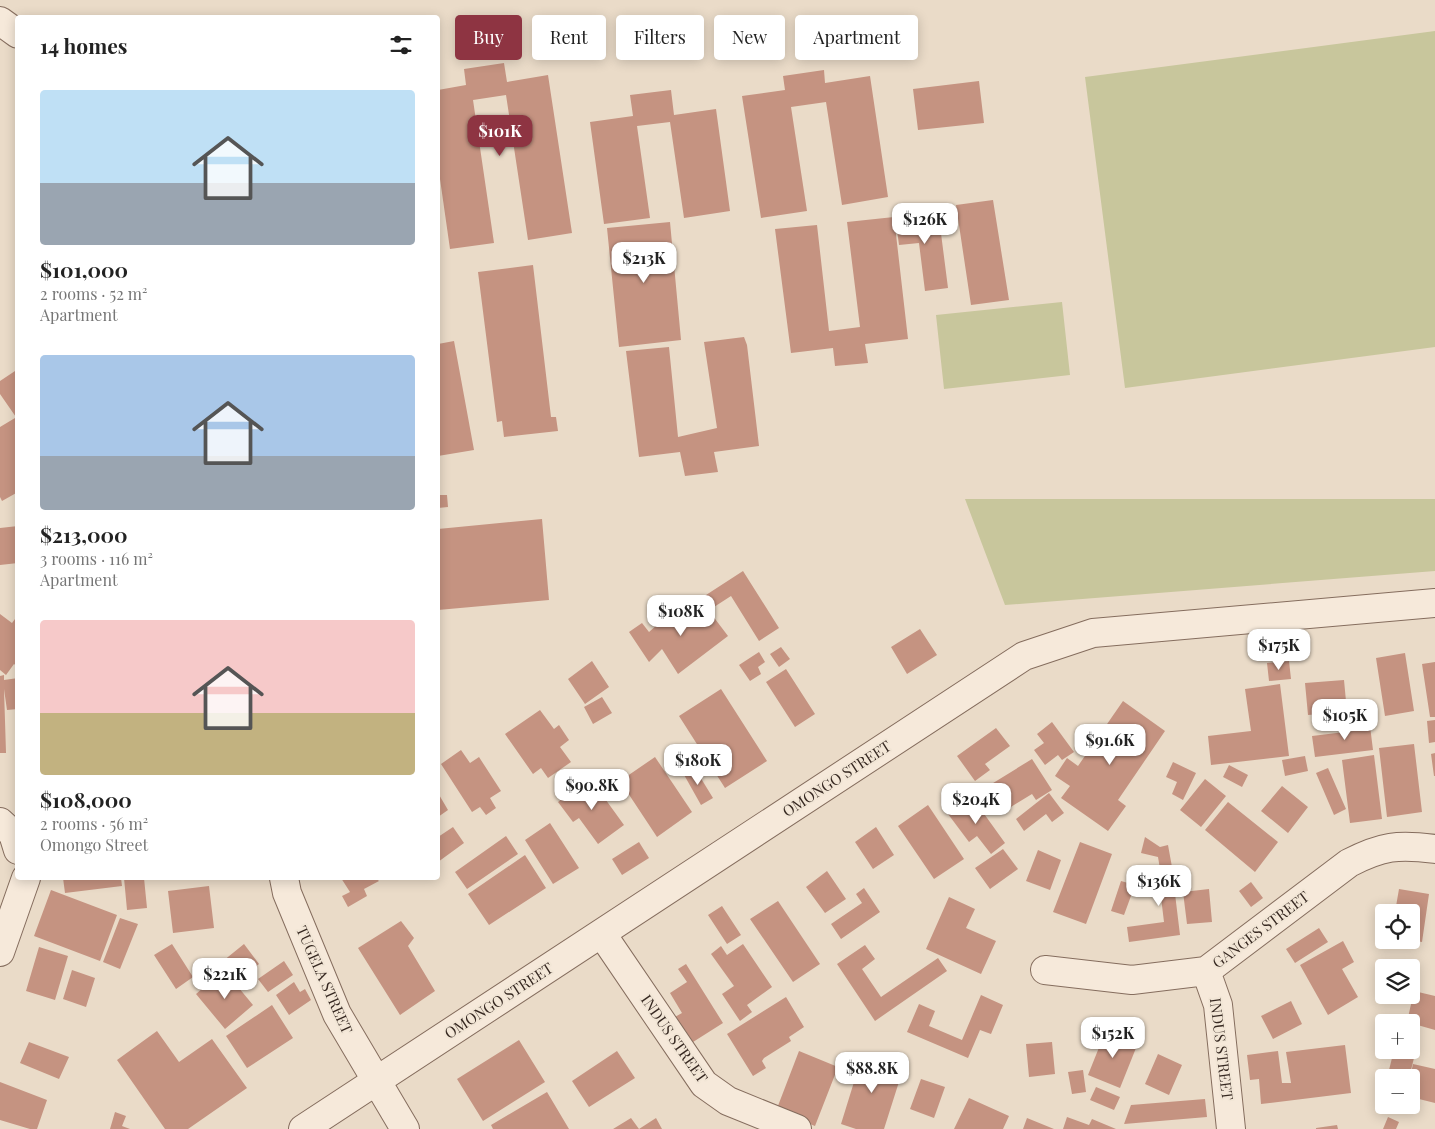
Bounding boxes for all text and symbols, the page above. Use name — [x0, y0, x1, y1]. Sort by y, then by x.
chip: Buy — [455, 15, 522, 60]
chip: Rent — [532, 15, 606, 60]
chip: Filters — [616, 15, 704, 60]
chip: New — [714, 15, 785, 60]
chip: Apartment — [795, 15, 918, 60]
text: 14 homes — [40, 31, 127, 59]
icon: filters — [387, 31, 415, 59]
pin: $101K — [465, 114, 535, 157]
text: $101K — [478, 120, 522, 141]
icon: home — [183, 123, 273, 213]
pin: $126K — [890, 202, 960, 245]
text: $126K — [903, 208, 947, 229]
pin: $213K — [609, 242, 679, 284]
text: $213K — [623, 247, 665, 268]
text: $101,000 — [40, 255, 128, 283]
text: 2 rooms · 52 m² — [40, 283, 147, 304]
text: Apartment — [40, 304, 118, 325]
icon: home — [183, 388, 273, 478]
text: $213,000 — [40, 520, 128, 548]
text: 3 rooms · 116 m² — [40, 548, 153, 569]
text: Apartment — [40, 569, 118, 590]
pin: $108K — [646, 594, 716, 637]
text: $108K — [658, 600, 704, 621]
pin: $175K — [1244, 628, 1314, 671]
text: $175K — [1258, 634, 1300, 655]
icon: home — [183, 653, 273, 743]
pin: $105K — [1310, 698, 1380, 741]
text: $105K — [1323, 704, 1367, 725]
pin: $91.6K — [1069, 724, 1151, 766]
text: $91.6K — [1086, 729, 1134, 750]
street label: OMONGO STREET — [778, 736, 895, 821]
pin: $180K — [663, 744, 733, 786]
text: $180K — [675, 749, 721, 770]
pin: $90.8K — [551, 768, 633, 811]
text: $90.8K — [565, 774, 619, 795]
pin: $204K — [941, 782, 1011, 825]
text: $108,000 — [40, 785, 132, 813]
text: $204K — [952, 788, 1000, 809]
text: 2 rooms · 56 m² — [40, 813, 148, 834]
text: Omongo Street — [40, 834, 148, 855]
pin: $136K — [1124, 864, 1194, 907]
text: $136K — [1137, 870, 1181, 891]
street label: GANGES STREET — [1208, 886, 1313, 972]
map controls — [1375, 904, 1420, 1114]
button: locate — [1375, 904, 1420, 949]
street label: TUGELA STREET — [292, 923, 358, 1037]
pin: $221K — [190, 958, 260, 1000]
street label: OMONGO STREET — [440, 958, 557, 1043]
button: layers — [1375, 959, 1420, 1004]
text: $221K — [203, 963, 247, 984]
street label: INDUS STREET — [637, 990, 713, 1086]
street label: INDUS STREET — [1206, 996, 1238, 1101]
button: + — [1375, 1014, 1420, 1059]
pin: $152K — [1078, 1016, 1148, 1059]
text: $152K — [1092, 1022, 1134, 1043]
pin: $88.8K — [831, 1052, 913, 1094]
text: $88.8K — [846, 1057, 898, 1078]
button: − — [1375, 1069, 1420, 1114]

